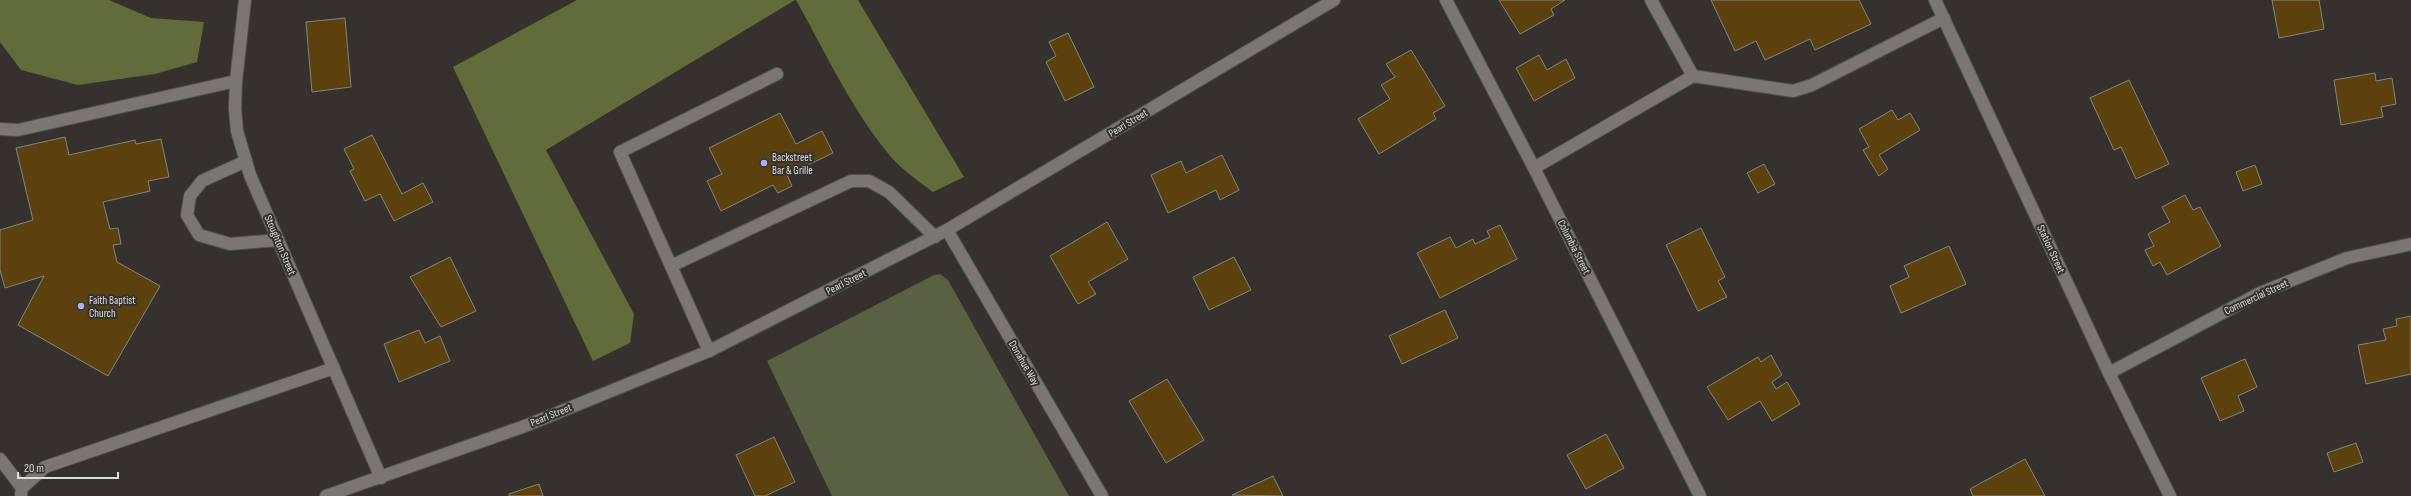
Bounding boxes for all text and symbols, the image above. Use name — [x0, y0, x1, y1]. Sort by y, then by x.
street label: Pearl Street — [1106, 106, 1151, 140]
place label: Backstreet Bar & Grille — [772, 151, 813, 177]
marker: Backstreet Bar & Grille — [759, 158, 769, 168]
street label: Stoughton Street — [262, 213, 299, 278]
street label: Columbia Street — [1555, 218, 1594, 277]
street label: Station Street — [2034, 223, 2068, 276]
street label: Pearl Street — [824, 266, 869, 298]
street label: Commercial Street — [2222, 276, 2291, 317]
place label: Faith Baptist Church — [89, 294, 136, 320]
marker: Faith Baptist Church — [76, 301, 86, 311]
street label: Donahue Way — [1006, 338, 1042, 388]
street label: Pearl Street — [528, 401, 574, 429]
scale bar — [18, 454, 118, 480]
text: 20 m — [24, 461, 44, 476]

